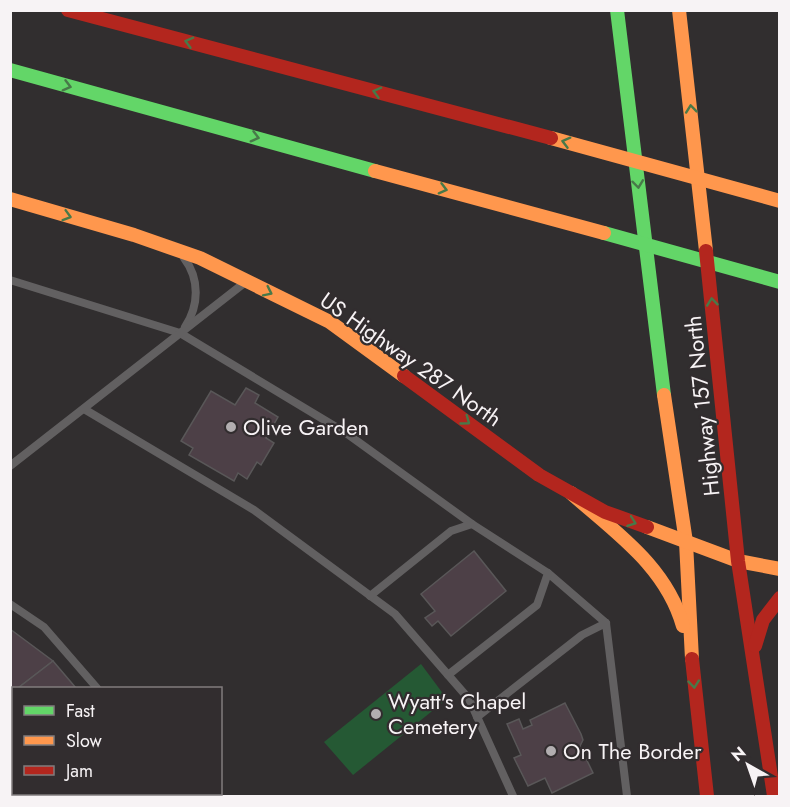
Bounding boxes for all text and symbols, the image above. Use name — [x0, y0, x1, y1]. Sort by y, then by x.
one-way arrow — [184, 37, 194, 50]
one-way arrow — [61, 79, 72, 91]
one-way arrow — [372, 87, 382, 100]
one-way arrow — [685, 104, 698, 113]
one-way arrow — [250, 130, 260, 143]
one-way arrow — [561, 137, 572, 149]
one-way arrow — [631, 179, 644, 188]
one-way arrow — [437, 182, 448, 194]
one-way arrow — [61, 209, 72, 221]
one-way arrow — [262, 284, 273, 296]
street label: US Highway 287 North — [314, 284, 508, 434]
one-way arrow — [706, 298, 719, 307]
street label: Highway 157 North — [677, 314, 727, 498]
place label: Olive Garden — [243, 411, 369, 443]
one-way arrow — [459, 414, 470, 425]
marker: Olive Garden — [224, 420, 238, 434]
one-way arrow — [626, 514, 637, 527]
one-way arrow — [687, 680, 700, 689]
place label: Wyatt's Chapel Cemetery — [388, 685, 526, 742]
legend — [12, 687, 222, 795]
text: Fast — [66, 698, 95, 724]
marker: Wyatt's Chapel Cemetery — [369, 707, 383, 721]
text: Slow — [66, 728, 103, 754]
place label: On The Border — [563, 735, 702, 767]
north arrow — [718, 735, 778, 795]
text: N — [726, 741, 751, 767]
marker: On The Border — [544, 744, 558, 758]
text: Jam — [64, 758, 93, 784]

